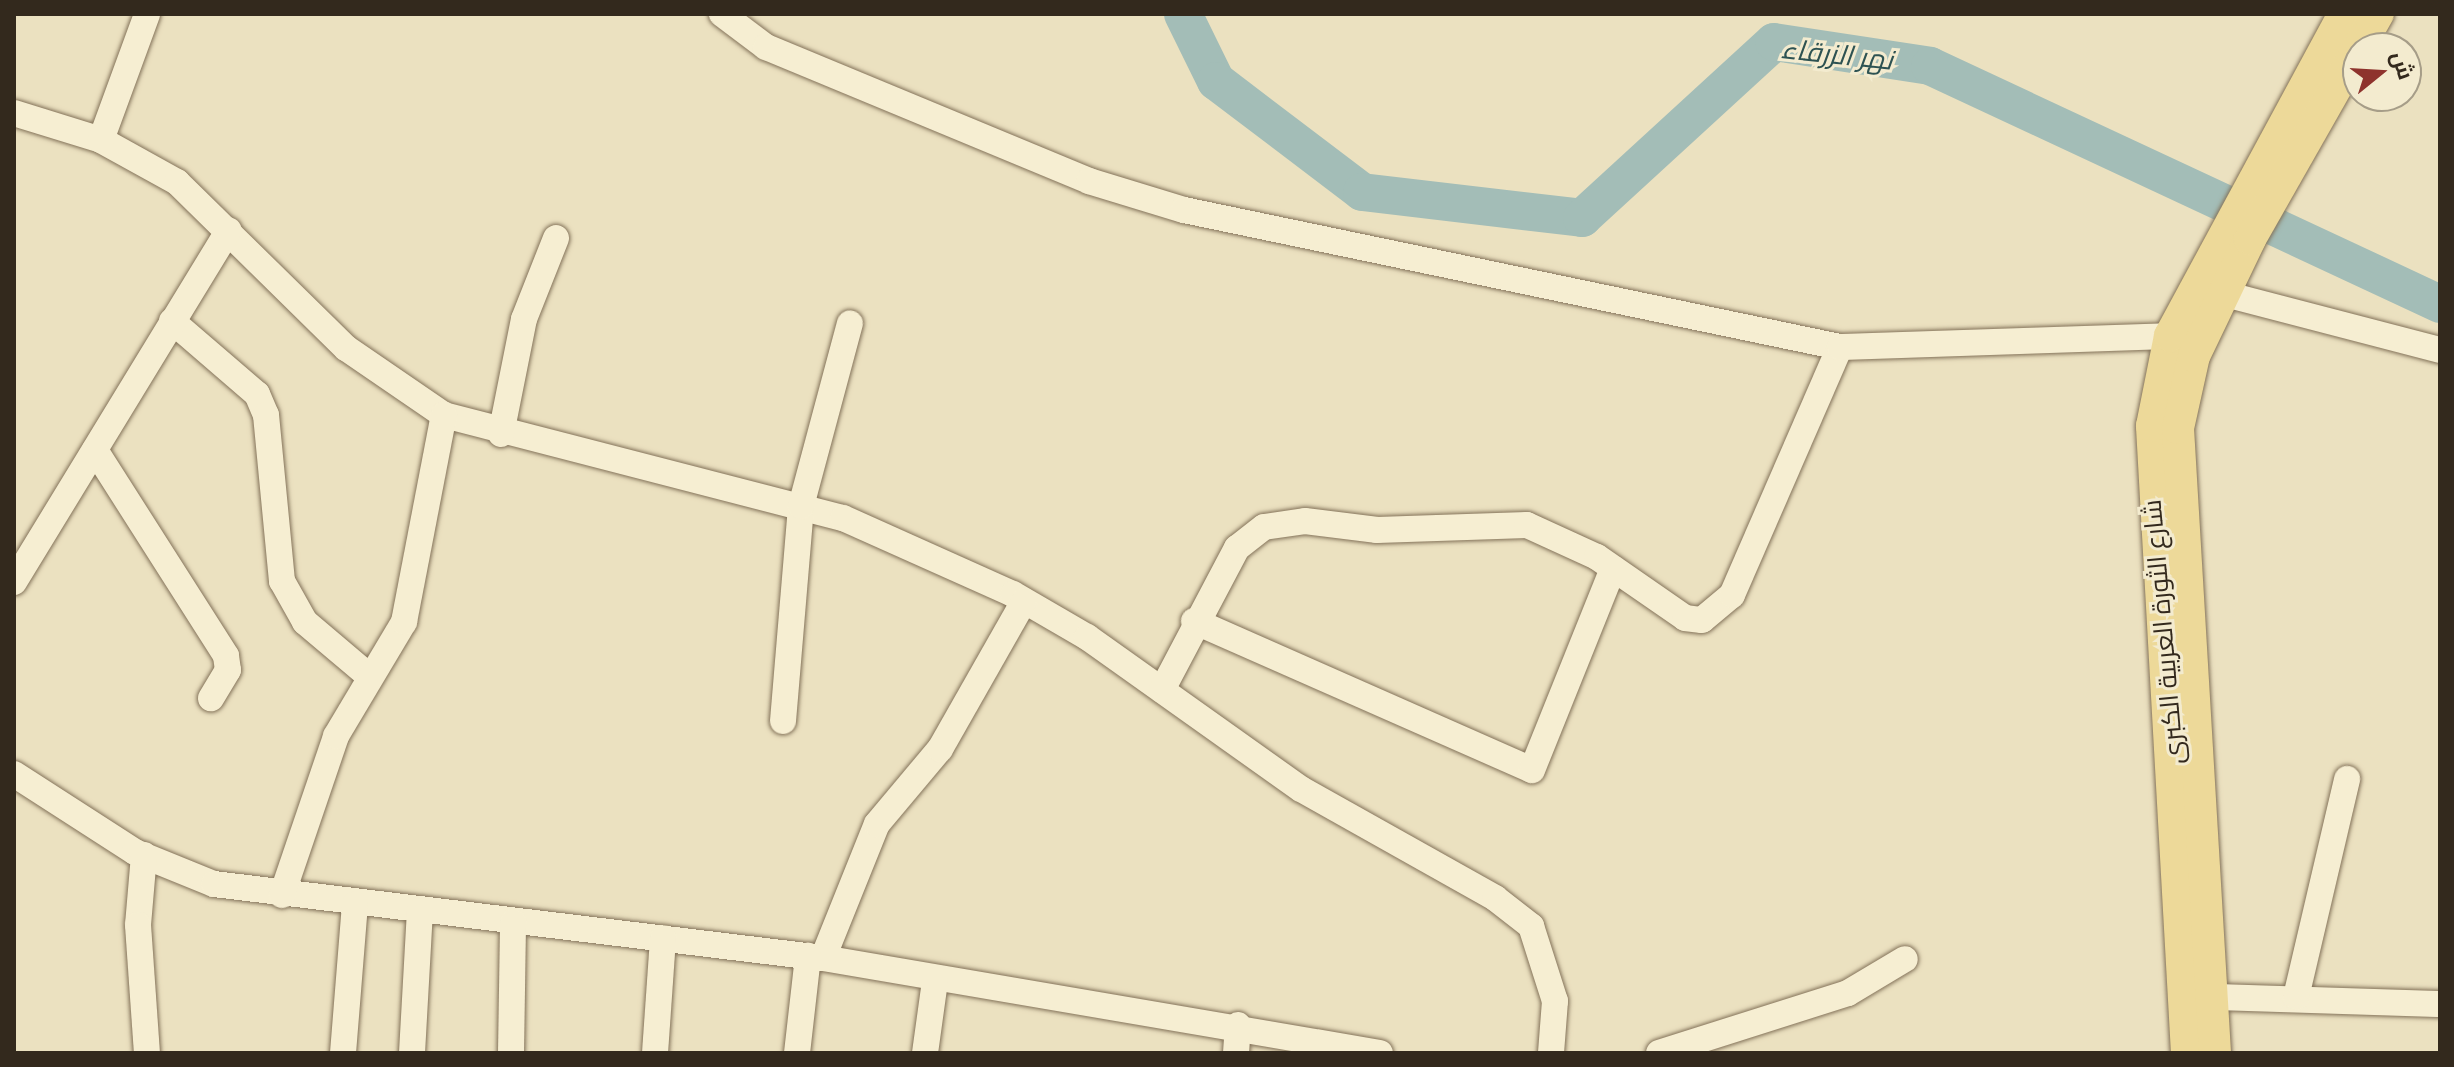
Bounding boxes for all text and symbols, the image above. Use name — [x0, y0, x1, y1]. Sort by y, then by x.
water label: نهر الزرقاء — [1780, 31, 1894, 77]
north arrow — [2342, 32, 2422, 112]
text: ش — [2385, 47, 2421, 83]
street label: شارع الثورة العربية الكبرى — [2136, 498, 2190, 766]

